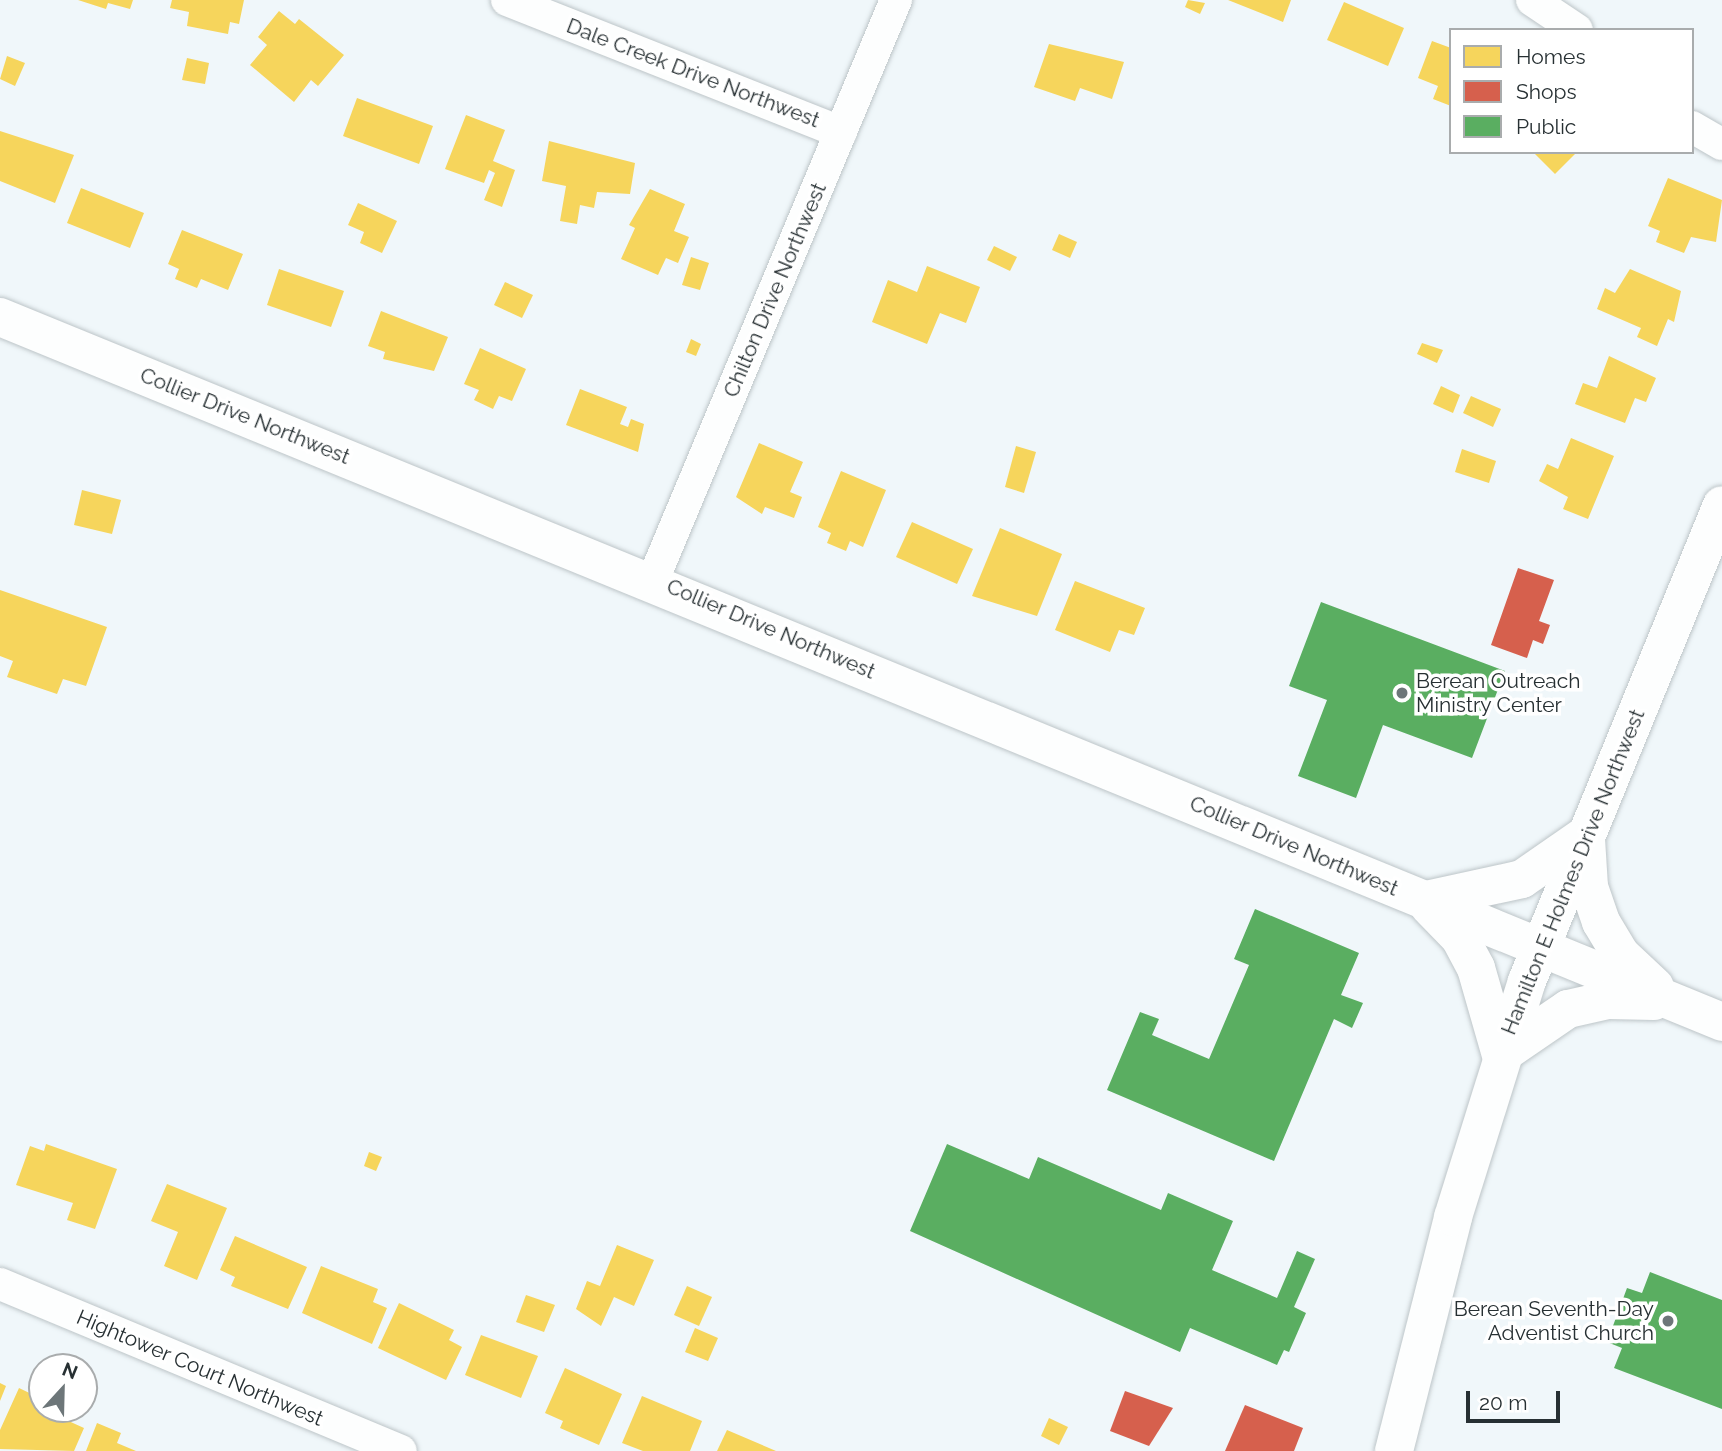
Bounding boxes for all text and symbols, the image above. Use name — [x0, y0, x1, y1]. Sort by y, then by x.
street label: Dale Creek Drive Northwest — [563, 13, 823, 133]
legend — [1449, 28, 1694, 154]
text: Homes — [1516, 44, 1586, 69]
text: Shops — [1516, 79, 1577, 104]
text: Public — [1516, 114, 1576, 139]
street label: Chilton Drive Northwest — [718, 179, 832, 401]
street label: Collier Drive Northwest — [136, 362, 354, 470]
street label: Collier Drive Northwest — [663, 574, 879, 684]
place label: Berean Outreach Ministry Center — [1416, 668, 1581, 718]
marker: Berean Outreach Ministry Center — [1394, 685, 1410, 701]
street label: Hamilton E Holmes Drive Northwest — [1496, 706, 1650, 1038]
street label: Collier Drive Northwest — [1186, 791, 1402, 901]
place label: Berean Seventh-Day Adventist Church — [1454, 1296, 1654, 1346]
street label: Hightower Court Northwest — [73, 1304, 327, 1432]
marker: Berean Seventh-Day Adventist Church — [1660, 1313, 1676, 1329]
north arrow — [28, 1353, 98, 1423]
text: N — [59, 1357, 81, 1383]
scale bar — [1470, 1378, 1564, 1422]
text: 20 m — [1479, 1390, 1527, 1415]

